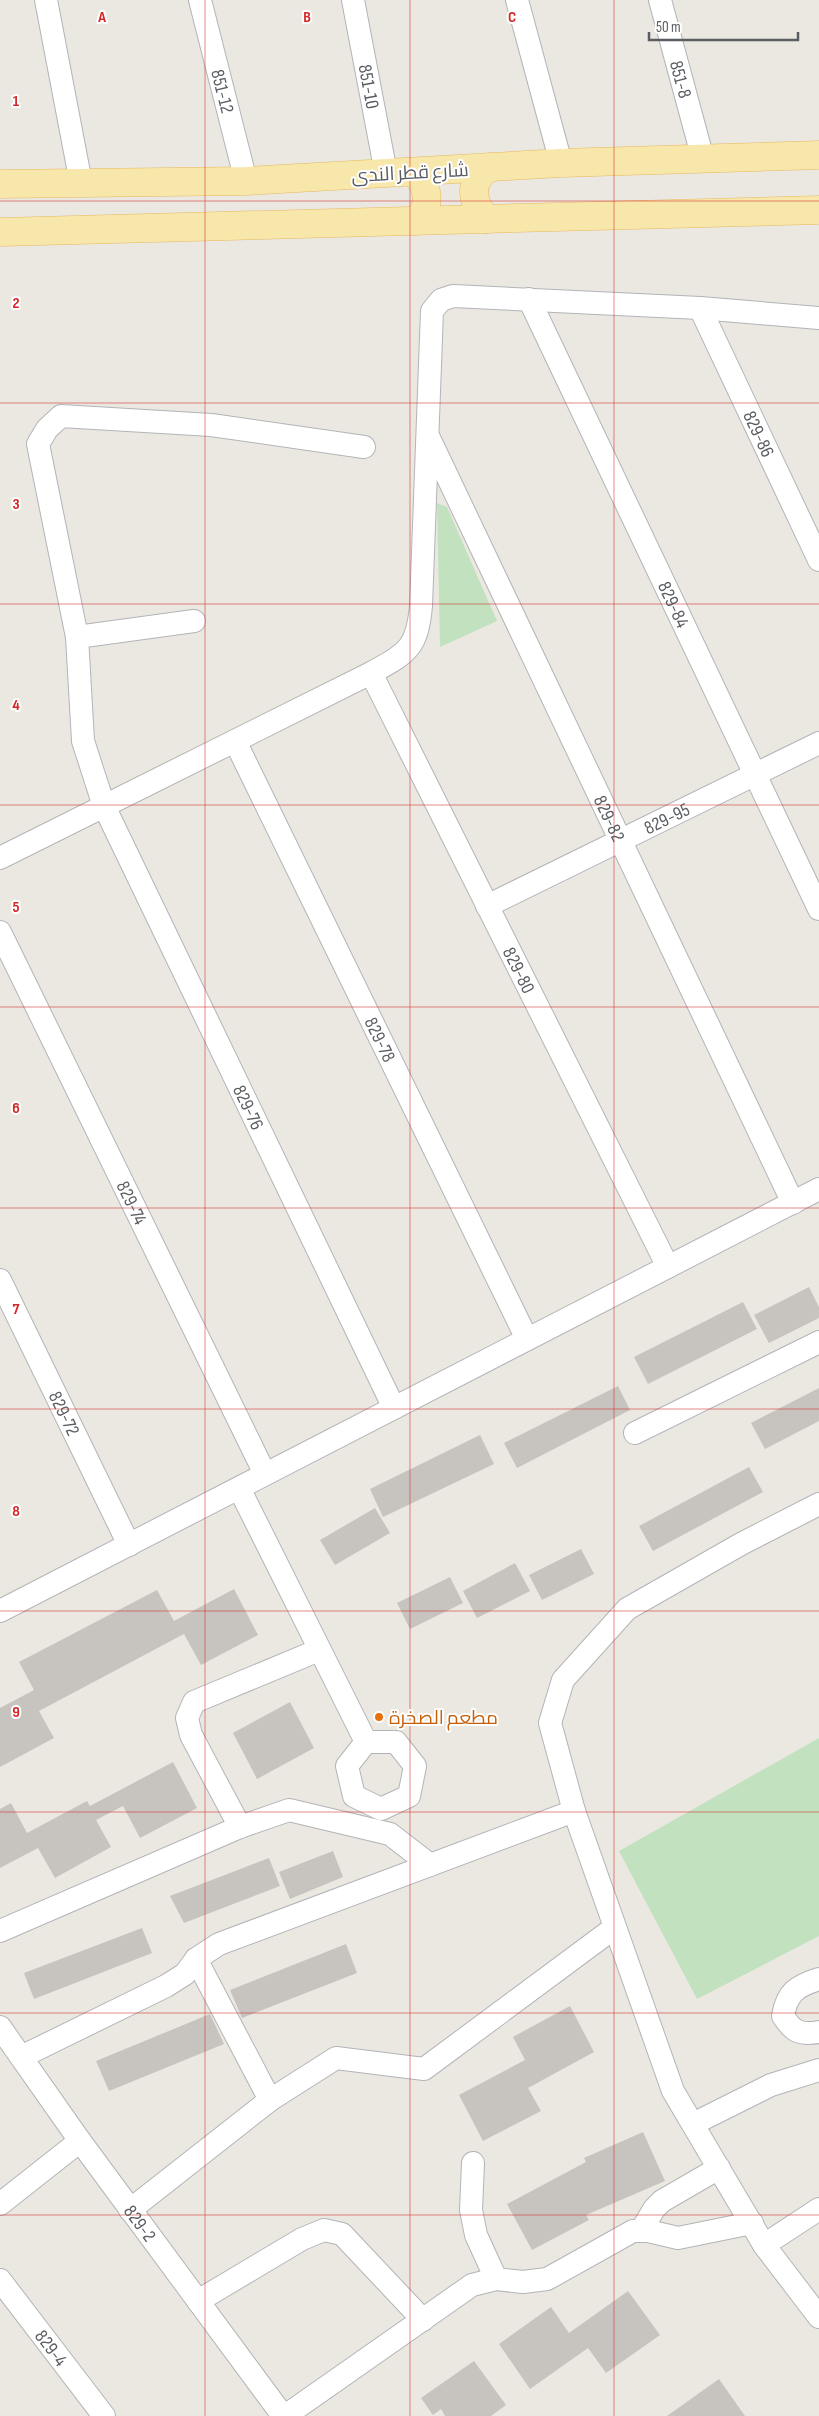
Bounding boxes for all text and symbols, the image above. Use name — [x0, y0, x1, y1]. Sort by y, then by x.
text: A — [97, 8, 106, 27]
text: B — [303, 8, 311, 27]
text: C — [508, 8, 516, 27]
scale bar — [649, 10, 798, 42]
text: 50 m — [656, 18, 681, 37]
street label: 851-8 — [664, 58, 696, 101]
street label: 851-10 — [353, 63, 384, 111]
street label: 851-12 — [205, 67, 238, 116]
text: 1 — [13, 92, 20, 111]
street label: شارع قطر الندى — [351, 159, 469, 189]
text: 2 — [12, 294, 20, 313]
street label: 829-86 — [737, 407, 779, 461]
text: 3 — [12, 495, 20, 514]
street label: 829-84 — [652, 578, 694, 632]
text: 4 — [12, 696, 20, 715]
street label: 829-82 — [588, 792, 629, 846]
street label: 829-95 — [641, 798, 694, 840]
text: 5 — [12, 898, 20, 917]
street label: 829-80 — [497, 944, 539, 998]
street label: 829-78 — [359, 1014, 400, 1066]
street label: 829-76 — [227, 1082, 268, 1134]
text: 6 — [12, 1099, 20, 1118]
street label: 829-74 — [111, 1178, 151, 1229]
text: 7 — [13, 1300, 20, 1319]
street label: 829-72 — [43, 1388, 84, 1440]
text: 8 — [12, 1502, 20, 1521]
text: 9 — [12, 1703, 20, 1722]
place label: مطعم الصخرة — [389, 1707, 498, 1731]
marker: مطعم الصخرة — [373, 1711, 385, 1723]
street label: 829-2 — [118, 2201, 160, 2247]
street label: 829-4 — [29, 2326, 72, 2371]

